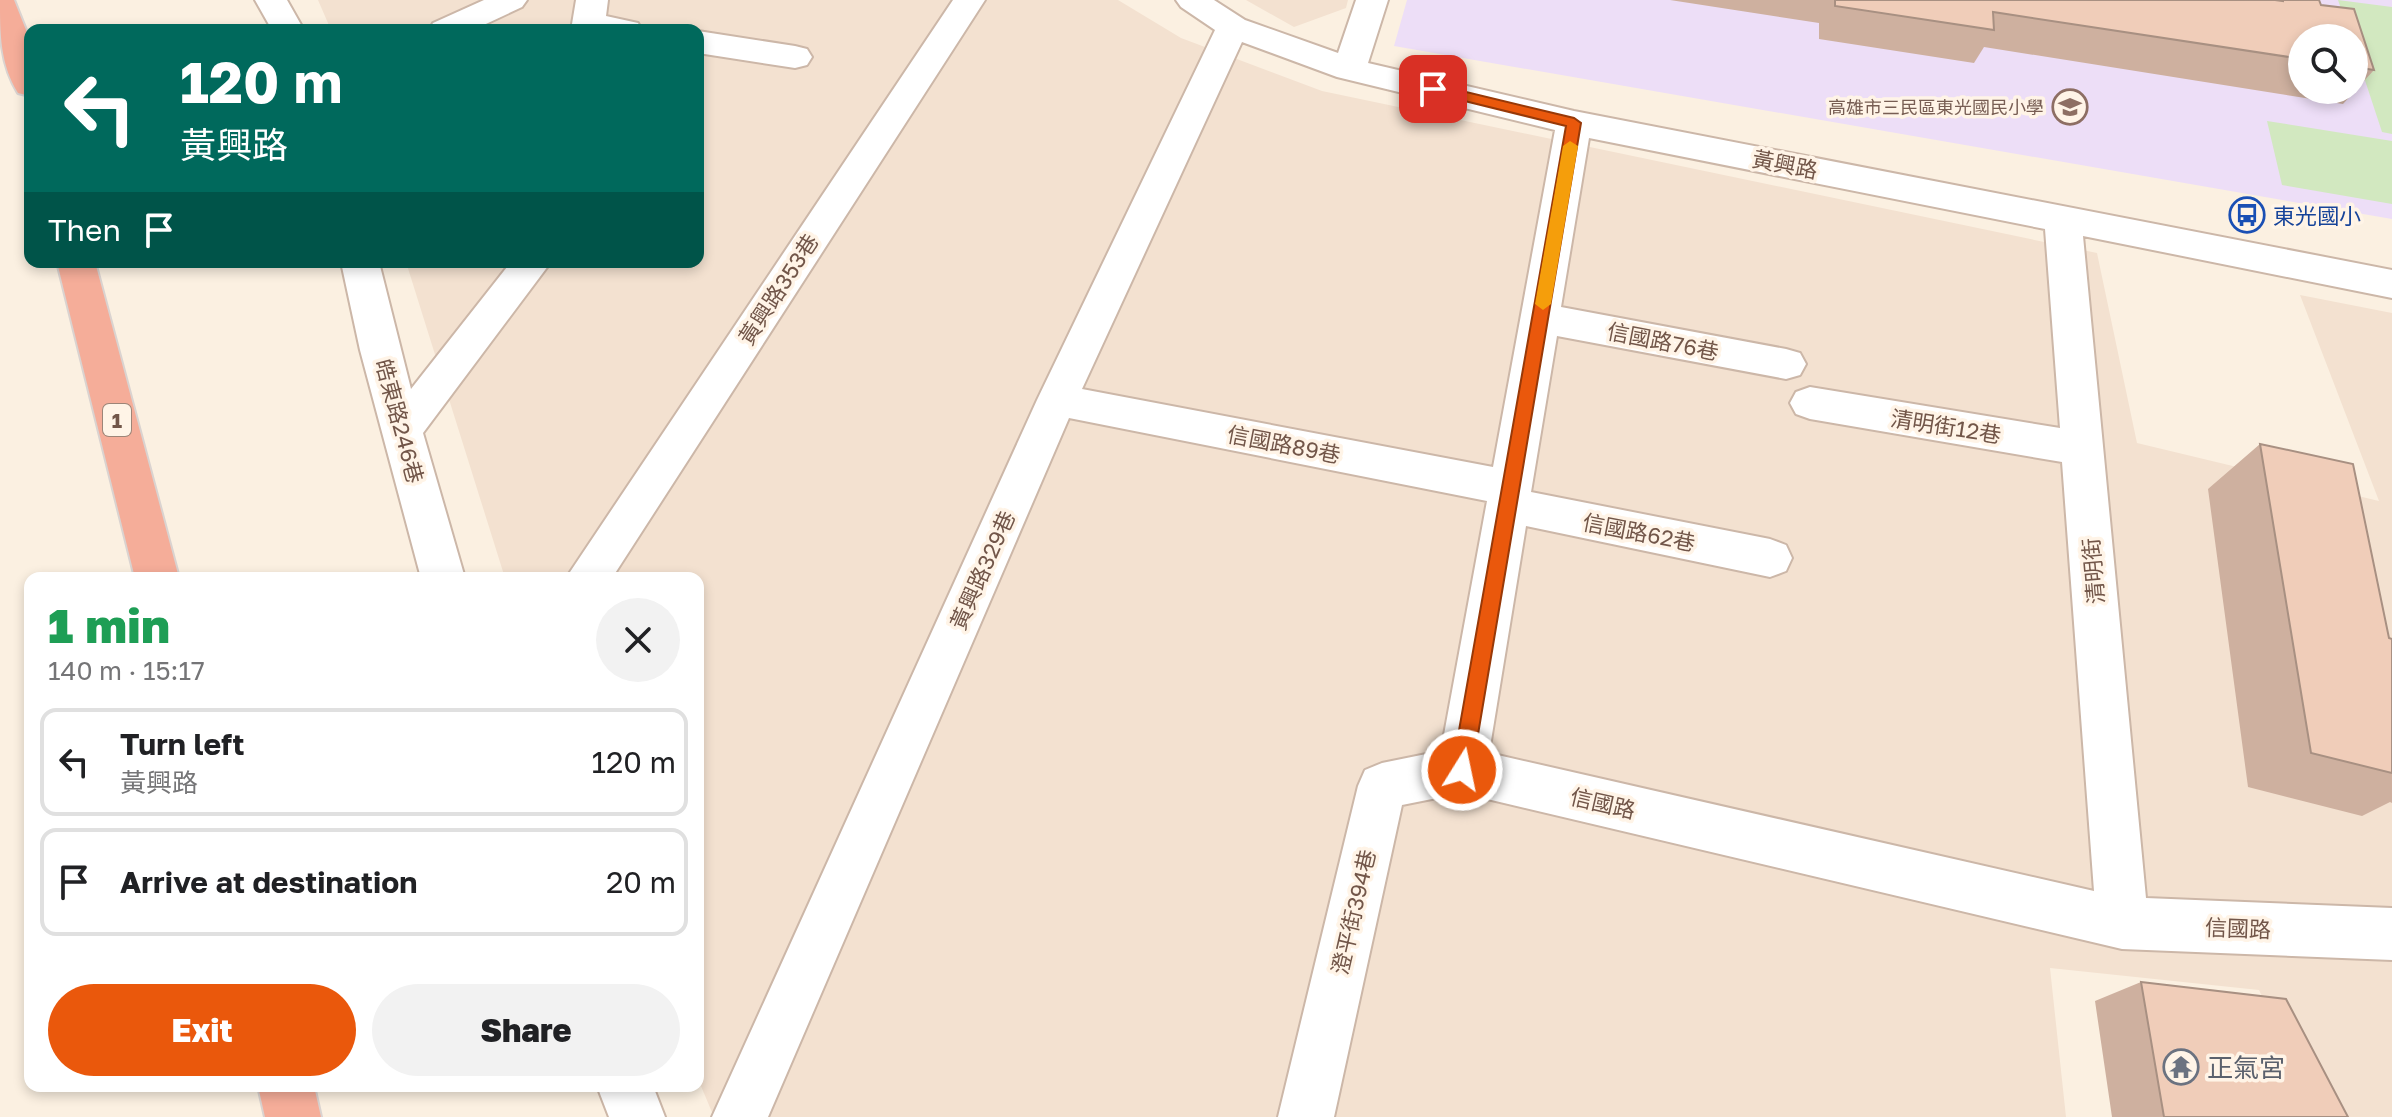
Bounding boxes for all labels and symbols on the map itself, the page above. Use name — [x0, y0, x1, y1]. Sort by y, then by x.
pin — [1399, 55, 1467, 123]
school or university icon: 高雄市三民區東光國民小學 — [2051, 88, 2089, 126]
place label: 高雄市三民區東光國民小學 — [1828, 96, 2044, 118]
street label: 黃興路 — [1750, 144, 1820, 184]
bus stop icon: 東光國小 — [2228, 196, 2266, 234]
place label: 東光國小 — [2273, 202, 2361, 229]
street label: 黃興路353巷 — [732, 229, 824, 349]
street label: 信國路76巷 — [1605, 317, 1721, 365]
street label: 皓東路246巷 — [370, 356, 430, 486]
road number: 1 — [103, 404, 131, 436]
street label: 清明街12巷 — [1889, 404, 2003, 448]
street label: 信國路89巷 — [1225, 420, 1343, 468]
street label: 黃興路329巷 — [944, 507, 1020, 633]
street label: 信國路62巷 — [1580, 508, 1698, 556]
street label: 清明街 — [2077, 537, 2109, 605]
position arrow — [1420, 728, 1504, 812]
street label: 信國路 — [1568, 782, 1638, 824]
street label: 澄平街394巷 — [1325, 847, 1381, 977]
street label: 信國路 — [2205, 913, 2271, 943]
temple icon: 正氣宮 — [2162, 1048, 2200, 1086]
place label: 正氣宮 — [2207, 1052, 2285, 1083]

